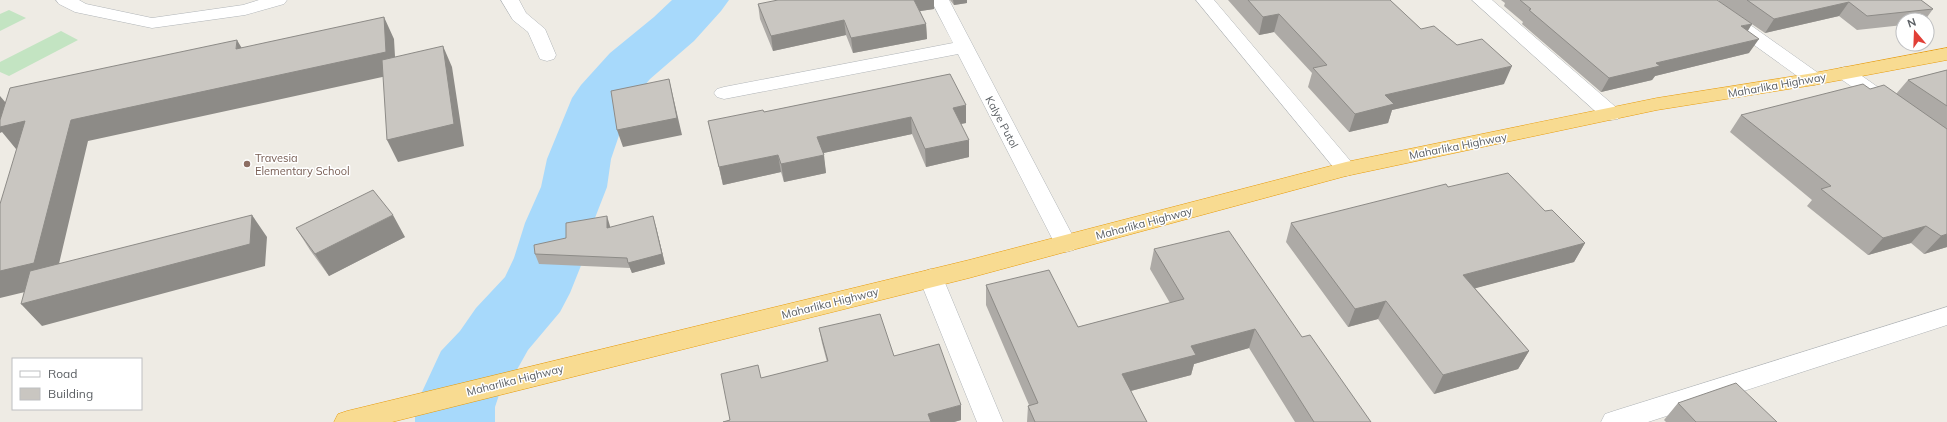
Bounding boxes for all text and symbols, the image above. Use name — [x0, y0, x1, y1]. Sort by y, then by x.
north arrow — [1895, 12, 1935, 52]
text: N — [1906, 15, 1918, 31]
street label: Maharlika Highway — [1727, 69, 1827, 101]
street label: Kalye Putol — [982, 94, 1022, 150]
street label: Maharlika Highway — [1408, 130, 1508, 162]
place label: Travesia Elementary School — [255, 151, 350, 178]
marker: Travesia Elementary School — [242, 159, 252, 169]
street label: Maharlika Highway — [1094, 203, 1194, 243]
street label: Maharlika Highway — [780, 284, 880, 322]
legend — [12, 358, 142, 410]
street label: Maharlika Highway — [465, 361, 565, 399]
text: Road — [48, 366, 77, 381]
text: Building — [48, 386, 93, 401]

